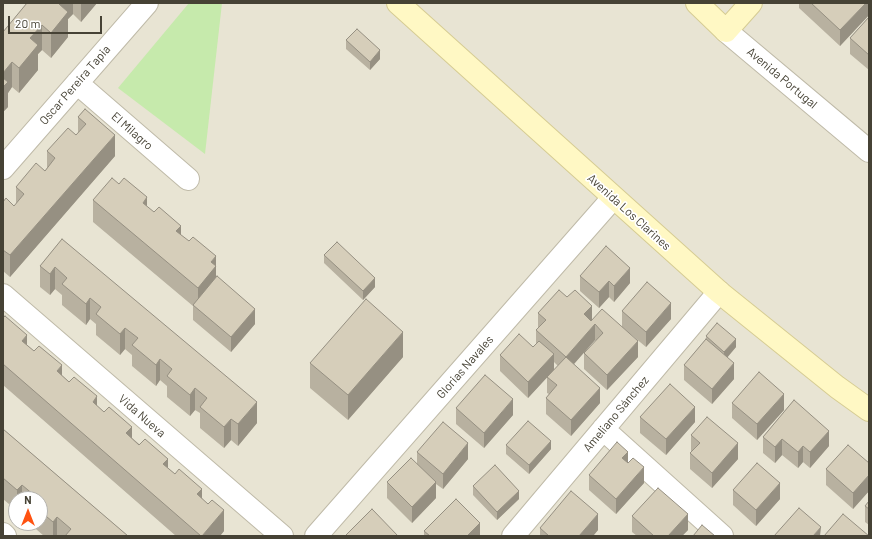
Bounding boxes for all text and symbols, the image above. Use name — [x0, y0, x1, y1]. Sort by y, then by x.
scale bar — [10, 8, 104, 34]
text: 20 m — [15, 16, 41, 30]
street label: Oscar Pereira Tapia — [36, 42, 114, 128]
street label: Avenida Portugal — [744, 44, 820, 112]
street label: El Milagro — [108, 109, 156, 153]
street label: Avenida Los Clarines — [584, 171, 674, 253]
street label: Glorias Navales — [434, 332, 496, 402]
street label: Ameliano Sánchez — [580, 373, 652, 455]
street label: Vida Nueva — [116, 392, 168, 440]
north arrow — [8, 491, 48, 531]
text: N — [24, 493, 32, 506]

